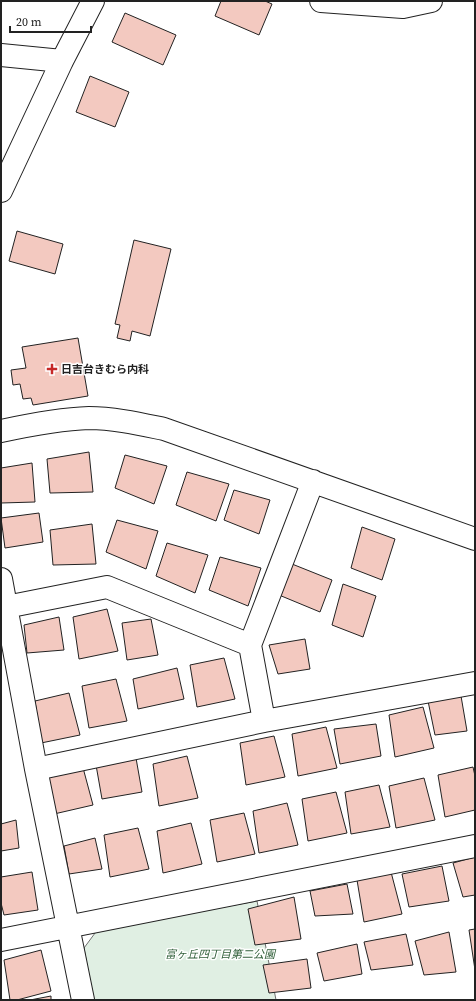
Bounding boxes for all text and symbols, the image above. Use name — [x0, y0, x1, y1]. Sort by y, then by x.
scale bar — [10, 8, 91, 34]
text: 20 m — [16, 14, 42, 30]
place label: 日吉台きむら内科 — [61, 362, 149, 377]
marker: 日吉台きむら内科 — [46, 363, 58, 375]
park label: 富ヶ丘四丁目第二公園 — [165, 947, 277, 962]

